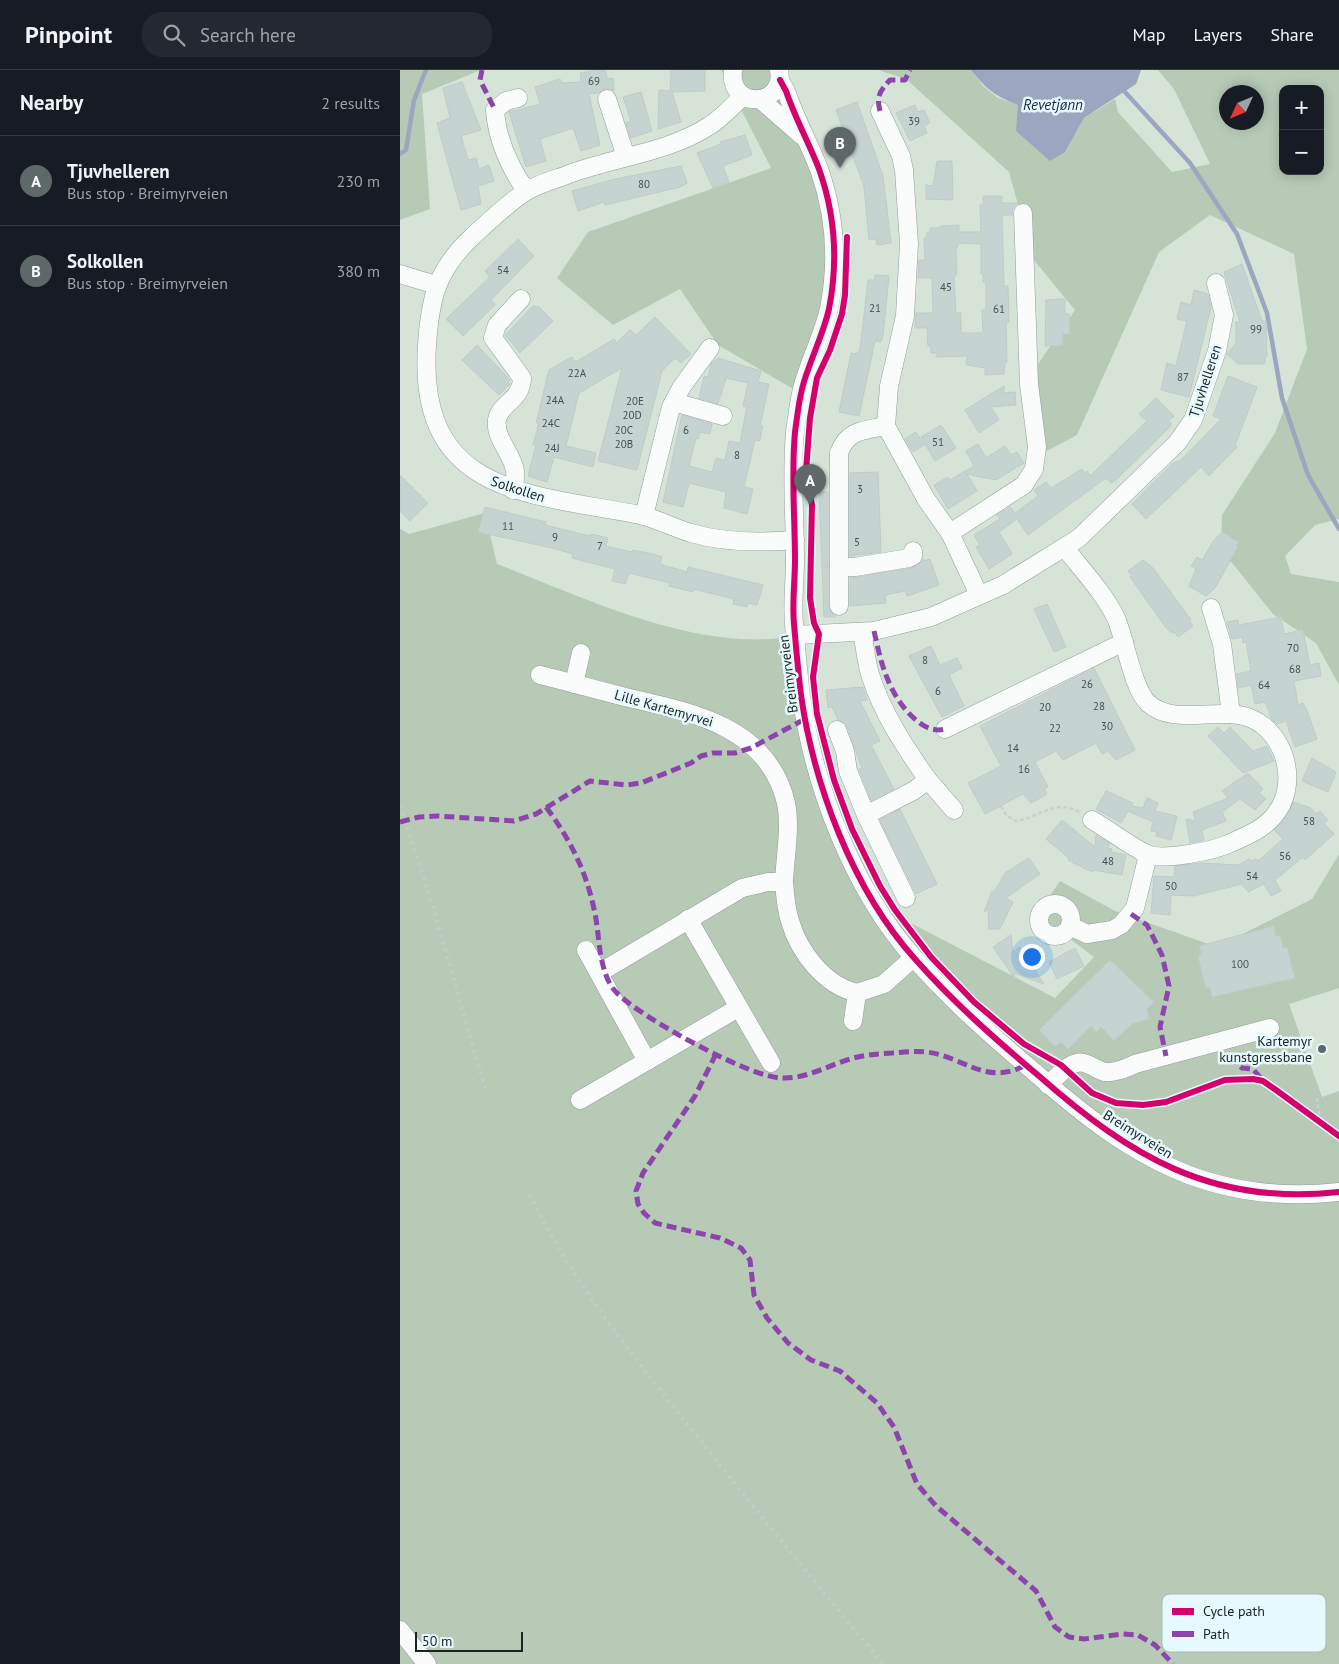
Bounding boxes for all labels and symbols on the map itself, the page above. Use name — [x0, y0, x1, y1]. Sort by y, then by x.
house number: 69 — [588, 74, 600, 88]
north arrow — [1219, 85, 1264, 130]
water label: Revetjønn — [1023, 95, 1083, 114]
house number: 39 — [908, 114, 920, 128]
pin: B — [824, 127, 856, 168]
house number: 80 — [638, 177, 650, 191]
house number: 54 — [497, 263, 509, 277]
house number: 45 — [940, 280, 952, 294]
house number: 21 — [869, 301, 881, 315]
house number: 61 — [993, 302, 1005, 316]
house number: 99 — [1250, 322, 1262, 336]
street label: Tjuvhelleren — [1185, 342, 1225, 420]
house number: 22A — [568, 366, 587, 380]
house number: 87 — [1177, 370, 1189, 384]
house number: 24A — [546, 393, 565, 407]
house number: 20E — [626, 394, 644, 408]
house number: 20D — [622, 408, 642, 422]
house number: 24C — [542, 416, 560, 430]
house number: 20C — [615, 423, 633, 437]
house number: 6 — [683, 423, 689, 437]
house number: 51 — [932, 435, 944, 449]
house number: 20B — [615, 437, 633, 451]
house number: 24J — [544, 441, 560, 455]
house number: 8 — [734, 448, 740, 462]
pin: A — [794, 464, 826, 505]
street label: Solkollen — [489, 472, 547, 506]
house number: 3 — [857, 482, 863, 496]
house number: 11 — [502, 519, 514, 533]
house number: 9 — [552, 530, 558, 544]
house number: 5 — [854, 535, 860, 549]
house number: 7 — [597, 539, 603, 553]
street label: Breimyrveien — [774, 634, 802, 714]
house number: 70 — [1287, 641, 1299, 655]
house number: 8 — [922, 653, 928, 667]
house number: 68 — [1289, 662, 1301, 676]
house number: 26 — [1081, 677, 1093, 691]
house number: 64 — [1258, 678, 1270, 692]
house number: 6 — [935, 684, 941, 698]
street label: Lille Kartemyrvei — [612, 685, 716, 731]
house number: 28 — [1093, 699, 1105, 713]
house number: 20 — [1039, 700, 1051, 714]
house number: 30 — [1101, 719, 1113, 733]
house number: 22 — [1049, 721, 1061, 735]
house number: 14 — [1007, 741, 1019, 755]
house number: 16 — [1018, 762, 1030, 776]
house number: 58 — [1303, 814, 1315, 828]
house number: 56 — [1279, 849, 1291, 863]
house number: 48 — [1102, 854, 1114, 868]
house number: 54 — [1246, 869, 1258, 883]
house number: 50 — [1165, 879, 1177, 893]
your location — [1019, 944, 1045, 970]
house number: 100 — [1231, 957, 1249, 971]
place label: Kartemyr kunstgressbane — [1219, 1032, 1312, 1066]
marker: Kartemyr kunstgressbane — [1316, 1043, 1328, 1055]
street label: Breimyrveien — [1100, 1106, 1176, 1162]
legend — [1162, 1594, 1326, 1652]
text: Cycle path — [1203, 1602, 1265, 1620]
text: Path — [1203, 1625, 1230, 1643]
scale bar — [415, 1629, 522, 1652]

